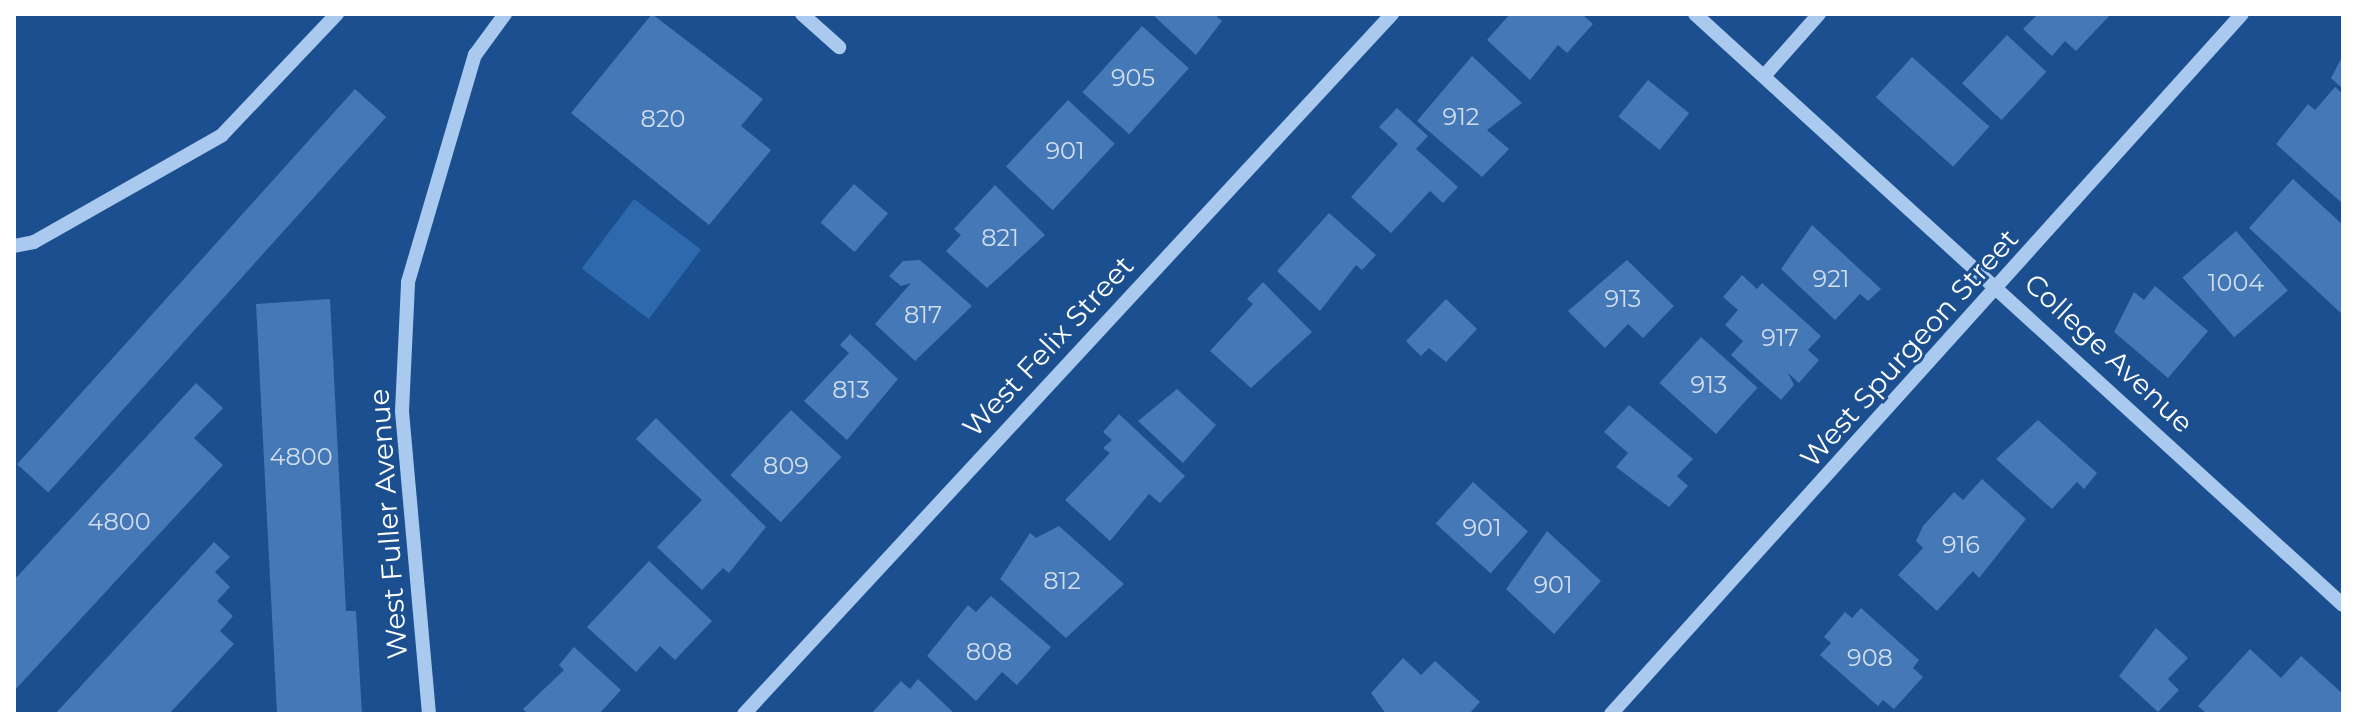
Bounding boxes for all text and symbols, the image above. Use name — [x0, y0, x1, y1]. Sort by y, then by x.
house number: 905 — [1111, 64, 1155, 92]
house number: 912 — [1443, 103, 1479, 131]
house number: 820 — [641, 105, 685, 133]
house number: 901 — [1045, 137, 1085, 165]
street label: West Spurgeon Street — [1793, 222, 2025, 474]
house number: 821 — [981, 224, 1019, 252]
street label: West Felix Street — [956, 249, 1140, 443]
house number: 921 — [1813, 265, 1849, 293]
street label: College Avenue — [2018, 266, 2200, 440]
house number: 1004 — [2208, 269, 2264, 297]
house number: 913 — [1605, 285, 1641, 313]
house number: 817 — [904, 301, 942, 329]
house number: 917 — [1761, 324, 1799, 352]
house number: 913 — [1691, 371, 1727, 399]
house number: 813 — [832, 376, 870, 404]
street label: West Fuller Avenue — [362, 388, 414, 660]
house number: 4800 — [269, 443, 333, 471]
house number: 809 — [763, 452, 809, 480]
house number: 4800 — [87, 508, 151, 536]
house number: 901 — [1462, 514, 1502, 542]
house number: 916 — [1942, 531, 1980, 559]
house number: 812 — [1043, 567, 1081, 595]
house number: 901 — [1533, 571, 1573, 599]
house number: 808 — [966, 638, 1012, 666]
house number: 908 — [1847, 644, 1893, 672]

